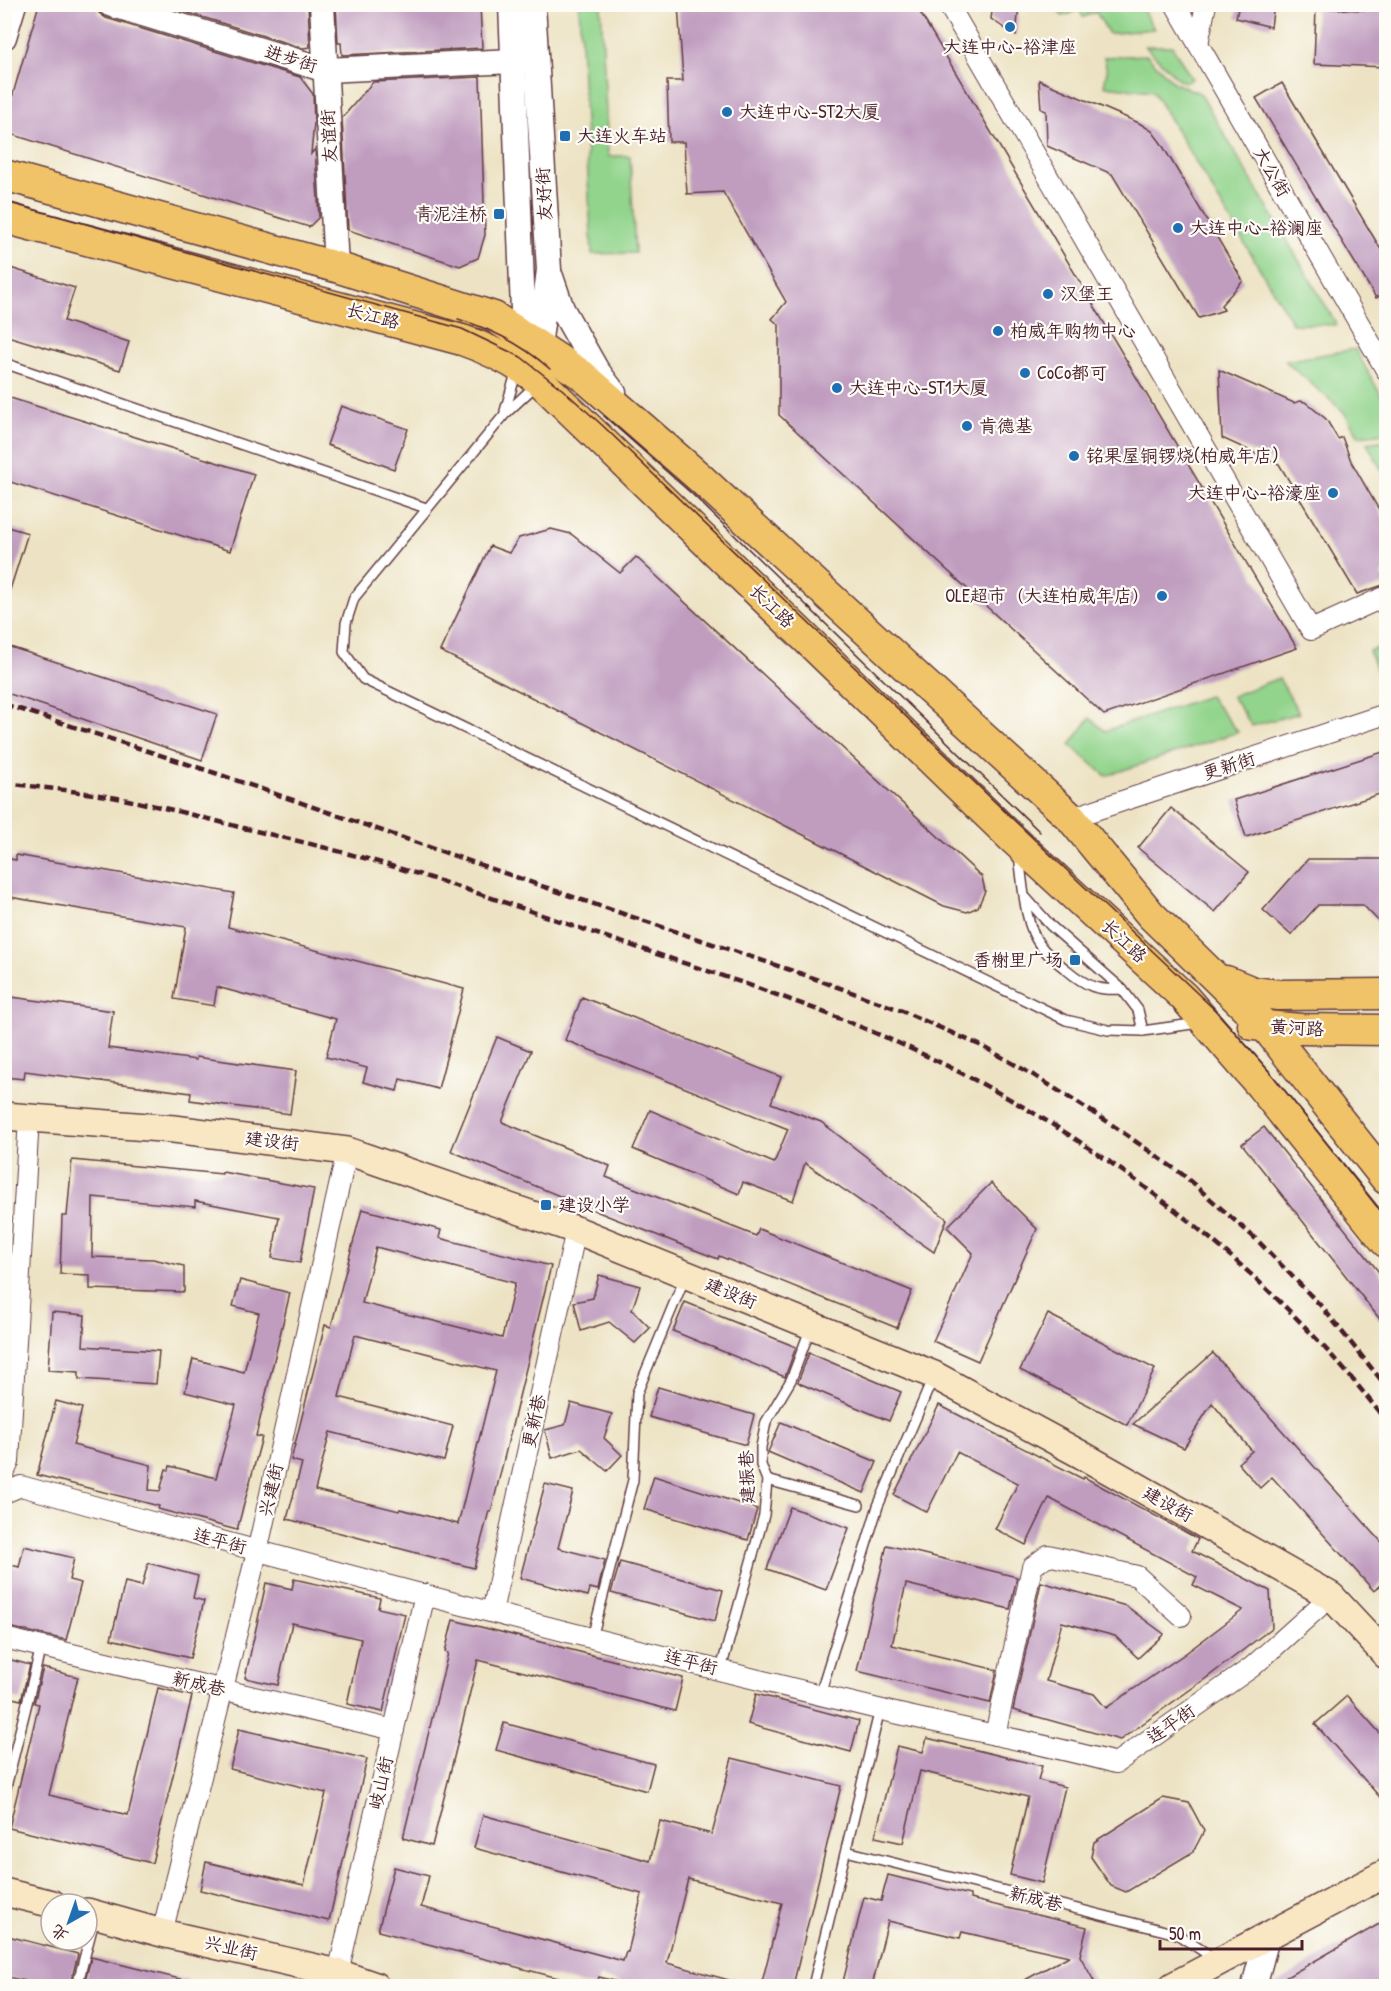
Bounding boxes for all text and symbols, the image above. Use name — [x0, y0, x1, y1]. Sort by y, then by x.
marker: 大连中心-裕津座 — [1003, 20, 1017, 34]
place label: 大连中心-裕津座 — [943, 34, 1077, 59]
street label: 进步街 — [262, 39, 321, 78]
place label: 大连中心-ST2大厦 — [739, 99, 879, 124]
marker: 大连中心-ST2大厦 — [720, 105, 734, 119]
street label: 友谊街 — [315, 108, 342, 164]
place label: 大连火车站 — [577, 123, 667, 148]
marker: 大连火车站 — [558, 129, 572, 143]
street label: 大公街 — [1248, 142, 1297, 201]
street label: 友好街 — [530, 166, 557, 222]
place label: 青泥洼桥 — [415, 201, 487, 226]
marker: 青泥洼桥 — [492, 207, 506, 221]
place label: 大连中心-裕澜座 — [1190, 215, 1323, 240]
marker: 大连中心-裕澜座 — [1171, 221, 1185, 235]
place label: 汉堡王 — [1060, 281, 1114, 306]
marker: 汉堡王 — [1041, 287, 1055, 301]
street label: 长江路 — [344, 296, 402, 335]
place label: 柏威年购物中心 — [1010, 318, 1136, 343]
marker: 柏威年购物中心 — [991, 324, 1005, 338]
place label: CoCo都可 — [1037, 360, 1107, 385]
marker: CoCo都可 — [1018, 366, 1032, 380]
place label: 大连中心-ST1大厦 — [849, 375, 988, 400]
marker: 大连中心-ST1大厦 — [830, 381, 844, 395]
place label: 肯德基 — [979, 413, 1033, 438]
marker: 肯德基 — [960, 419, 974, 433]
place label: 铭果屋铜锣烧(柏威年店) — [1086, 443, 1279, 468]
marker: 铭果屋铜锣烧(柏威年店) — [1067, 449, 1081, 463]
place label: 大连中心-裕濠座 — [1188, 480, 1321, 505]
marker: 大连中心-裕濠座 — [1326, 486, 1340, 500]
street label: 长江路 — [744, 578, 800, 633]
place label: OLE超市（大连柏威年店） — [945, 583, 1150, 608]
marker: OLE超市（大连柏威年店） — [1155, 589, 1169, 603]
street label: 更新街 — [1199, 745, 1258, 786]
street label: 长江路 — [1096, 913, 1153, 968]
place label: 香榭里广场 — [973, 947, 1063, 972]
marker: 香榭里广场 — [1068, 953, 1082, 967]
street label: 黄河路 — [1269, 1014, 1325, 1041]
street label: 建设街 — [244, 1125, 300, 1156]
place label: 建设小学 — [558, 1192, 630, 1217]
marker: 建设小学 — [539, 1198, 553, 1212]
street label: 建设街 — [701, 1271, 761, 1314]
street label: 更新巷 — [516, 1392, 551, 1450]
street label: 建振巷 — [733, 1450, 760, 1504]
street label: 兴建街 — [252, 1461, 289, 1519]
street label: 建设街 — [1139, 1480, 1198, 1528]
street label: 连平街 — [191, 1521, 249, 1560]
street label: 连平街 — [662, 1643, 720, 1680]
street label: 新成巷 — [170, 1665, 228, 1702]
street label: 连平街 — [1141, 1698, 1200, 1749]
street label: 岐山街 — [362, 1754, 399, 1812]
street label: 新成巷 — [1007, 1880, 1065, 1917]
north arrow — [39, 1892, 99, 1952]
scale bar — [1160, 1913, 1302, 1951]
text: 北 — [46, 1920, 73, 1947]
text: 50 m — [1169, 1921, 1201, 1946]
street label: 兴业街 — [202, 1929, 260, 1966]

